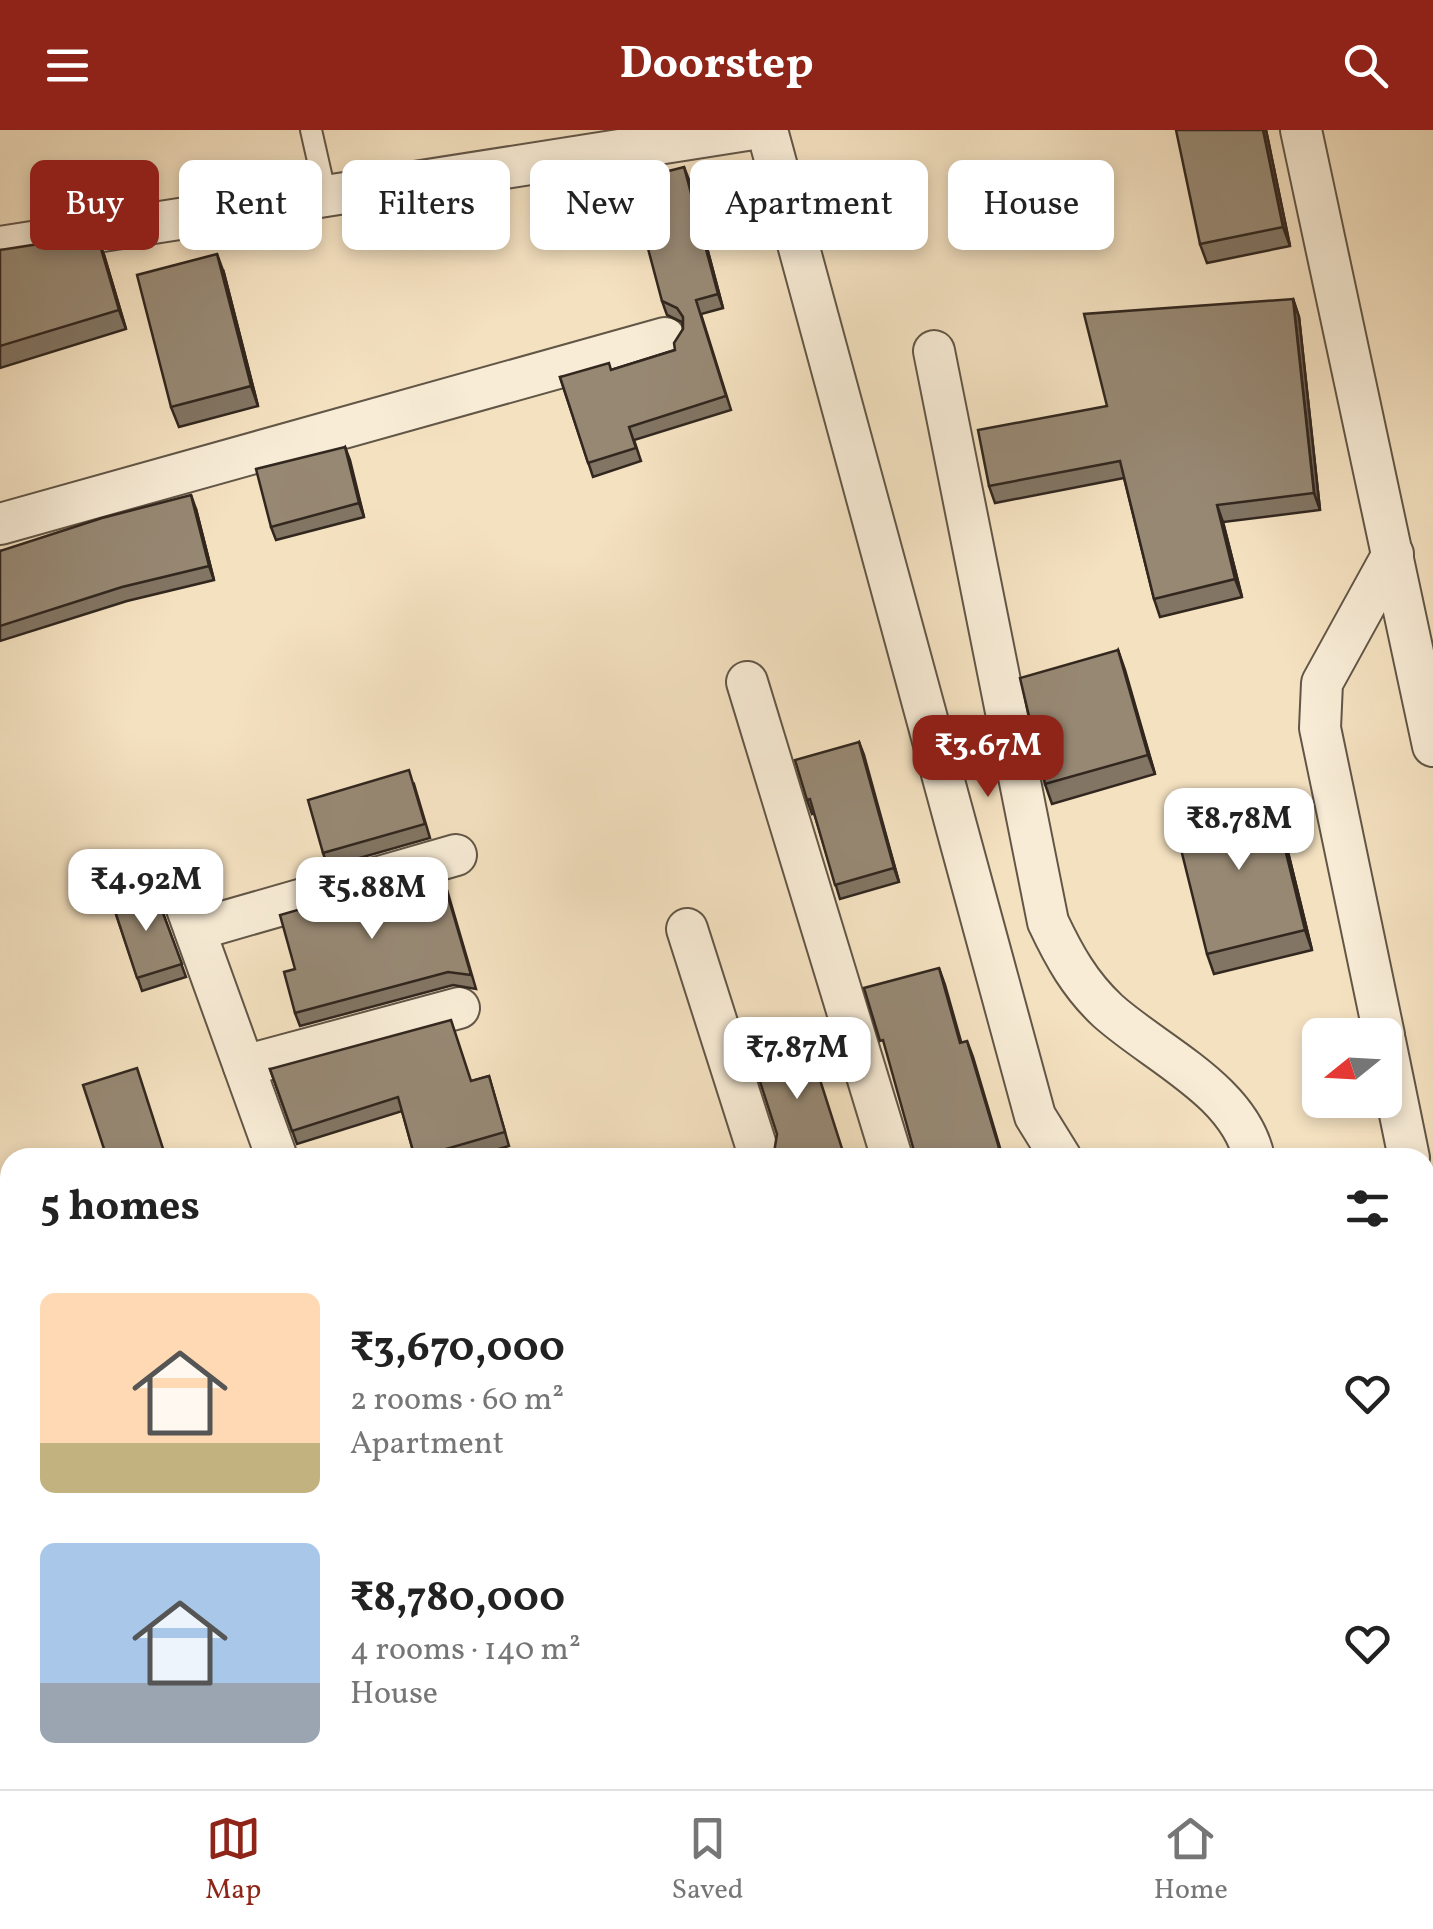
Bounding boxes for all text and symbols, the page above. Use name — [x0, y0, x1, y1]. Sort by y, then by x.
text: Doorstep — [619, 34, 814, 97]
icon: menu — [40, 38, 95, 93]
icon: search — [1338, 38, 1393, 93]
chip: Buy — [30, 160, 159, 250]
chip: Rent — [179, 160, 322, 250]
chip: Filters — [342, 160, 510, 250]
chip: New — [530, 160, 670, 250]
chip: Apartment — [690, 160, 928, 250]
chip: House — [948, 160, 1114, 250]
pin: ₹3.67M — [907, 715, 1069, 800]
text: ₹3.67M — [935, 725, 1041, 769]
pin: ₹8.78M — [1158, 788, 1320, 873]
text: ₹8.78M — [1186, 798, 1292, 842]
pin: ₹4.92M — [65, 849, 227, 934]
pin: ₹5.88M — [291, 857, 453, 942]
text: ₹4.92M — [90, 859, 202, 903]
text: ₹5.88M — [318, 867, 426, 911]
pin: ₹7.87M — [716, 1017, 878, 1102]
north arrow — [1302, 1018, 1402, 1118]
map controls — [1302, 1018, 1402, 1118]
text: ₹7.87M — [746, 1027, 848, 1071]
text: 5 homes — [40, 1179, 200, 1238]
icon: filters — [1340, 1181, 1395, 1236]
text: ₹3,670,000 — [350, 1320, 565, 1379]
icon: home — [120, 1333, 240, 1453]
icon: heart — [1340, 1366, 1395, 1421]
text: 2 rooms · 60 m² — [350, 1379, 564, 1423]
text: Apartment — [350, 1423, 504, 1467]
text: ₹8,780,000 — [350, 1570, 565, 1629]
icon: home — [120, 1583, 240, 1703]
icon: heart — [1340, 1616, 1395, 1671]
text: 4 rooms · 140 m² — [350, 1629, 581, 1673]
text: House — [350, 1673, 438, 1717]
tab: Map — [205, 1811, 261, 1910]
tab: Saved — [671, 1811, 744, 1910]
tab: Home — [1154, 1811, 1228, 1910]

